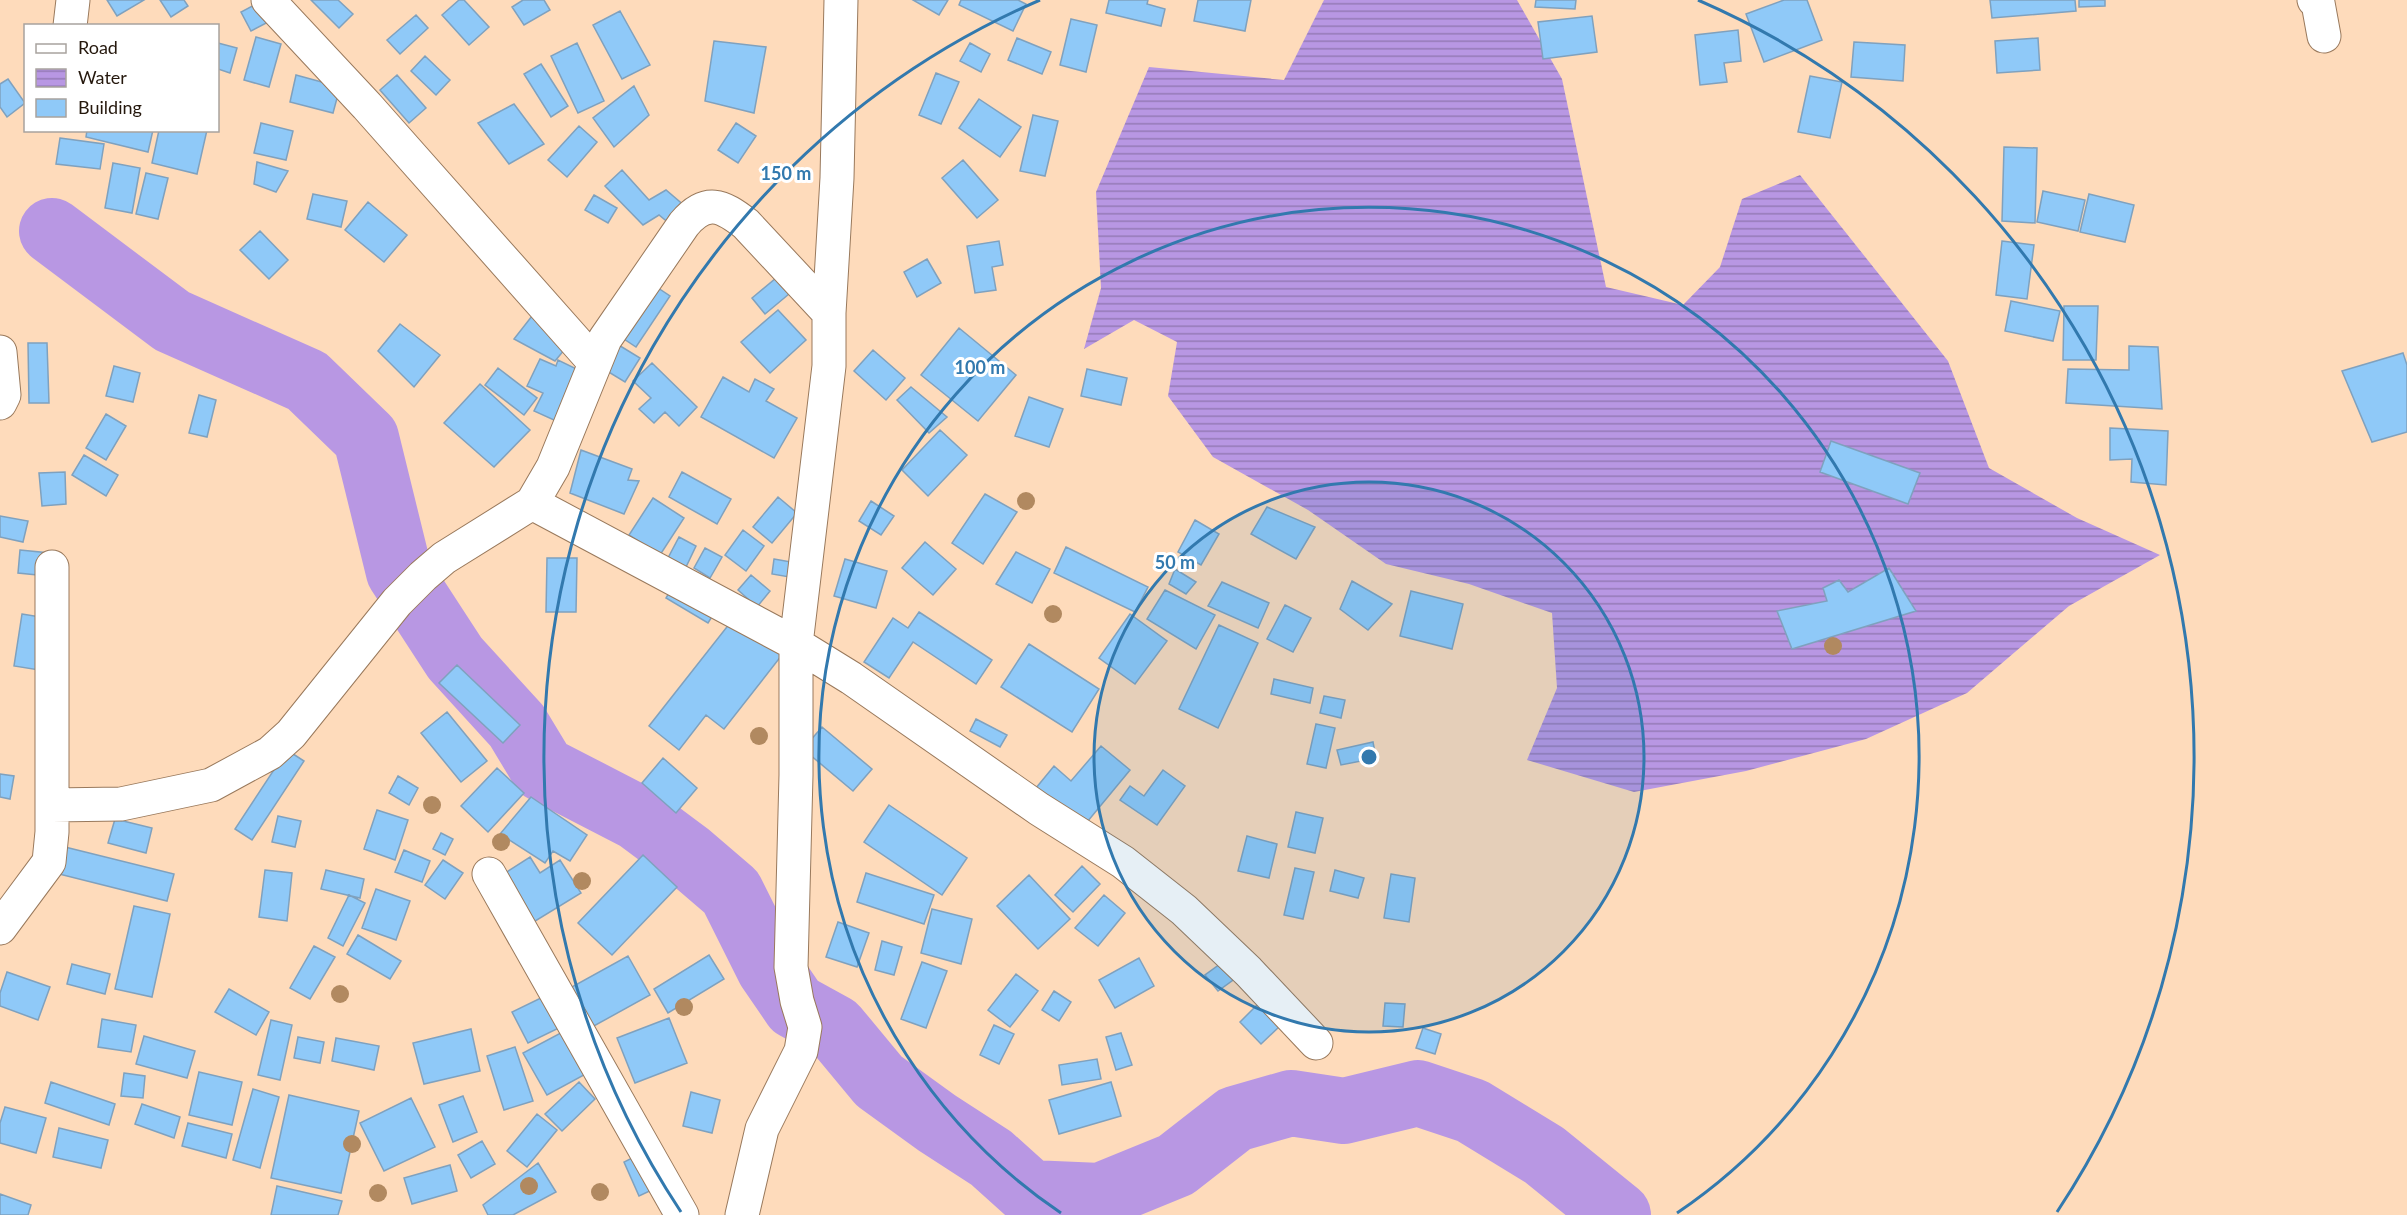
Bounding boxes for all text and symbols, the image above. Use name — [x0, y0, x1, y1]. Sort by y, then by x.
legend — [24, 24, 219, 132]
text: Road — [78, 36, 118, 58]
text: Water — [78, 66, 127, 88]
text: Building — [78, 96, 142, 118]
text: 150 m — [761, 162, 811, 184]
text: 100 m — [955, 356, 1005, 378]
text: 50 m — [1155, 551, 1195, 573]
centre of rings — [1359, 747, 1379, 767]

